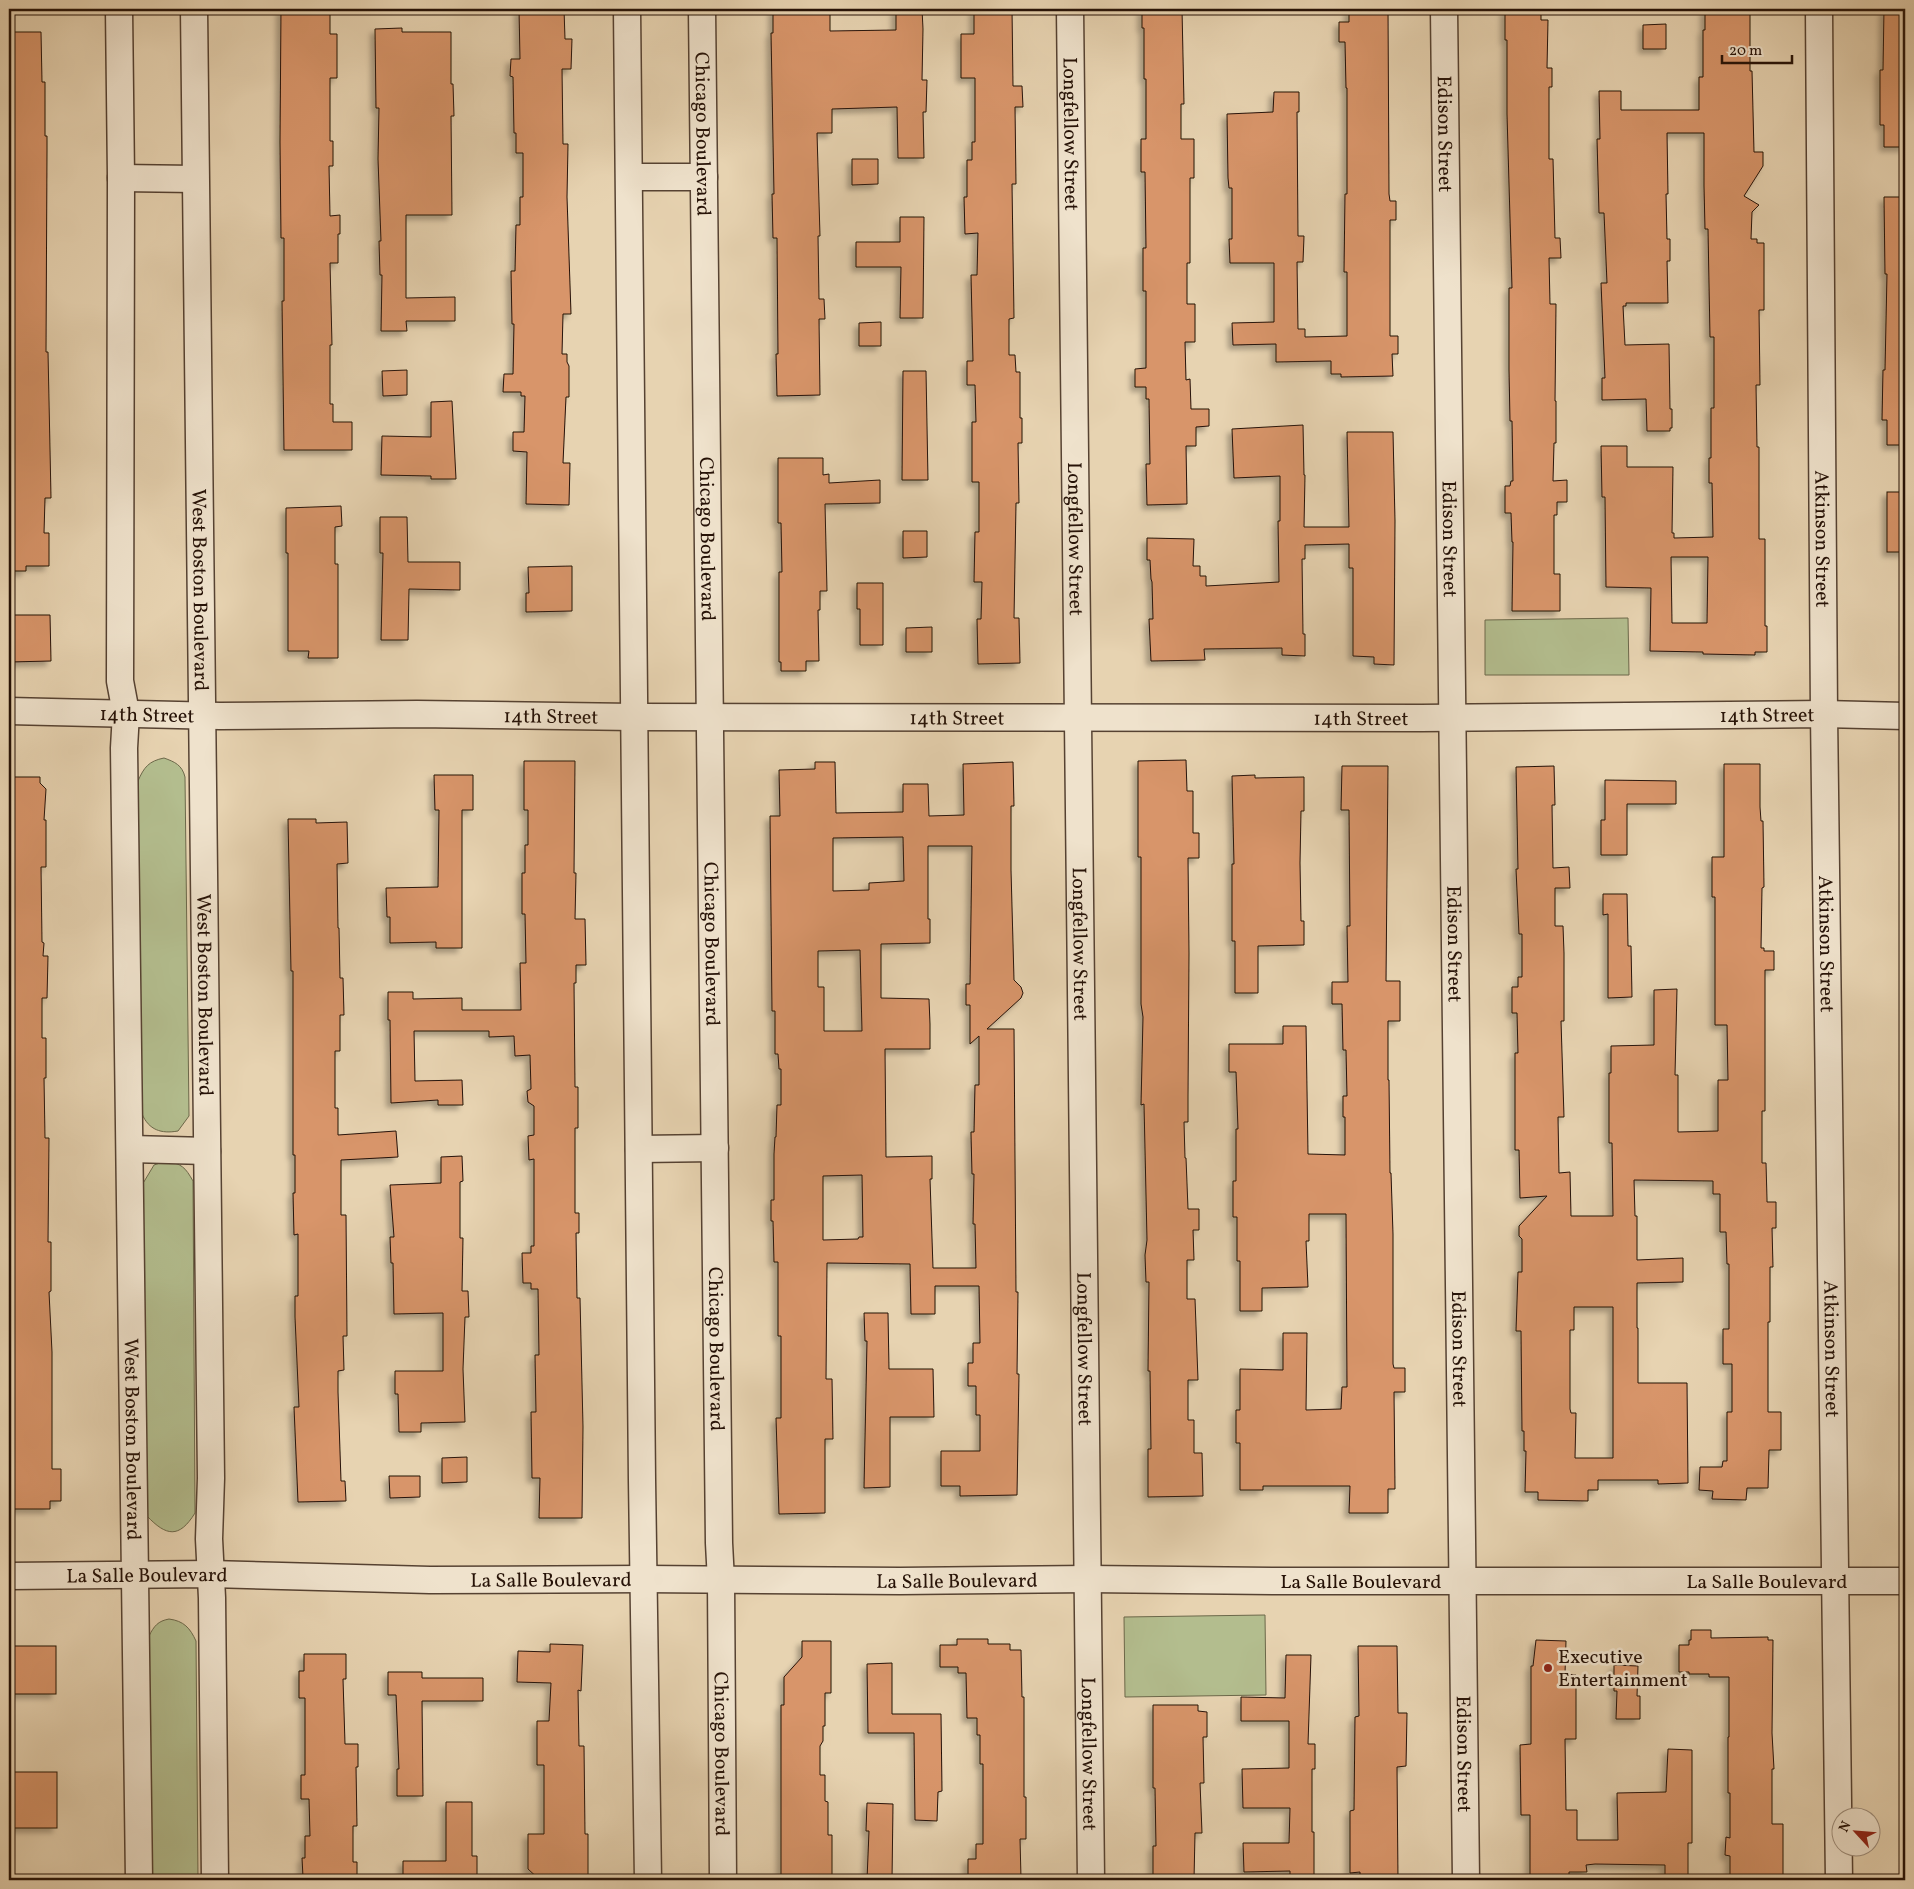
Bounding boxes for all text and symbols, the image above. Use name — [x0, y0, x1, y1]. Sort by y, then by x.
scale bar — [1722, 32, 1792, 64]
text: 20 m — [1729, 41, 1762, 62]
street label: Chicago Boulevard — [686, 52, 716, 217]
street label: Longfellow Street — [1055, 57, 1084, 211]
street label: Edison Street — [1429, 75, 1458, 193]
street label: Chicago Boulevard — [691, 457, 721, 621]
street label: Longfellow Street — [1059, 462, 1089, 616]
street label: Atkinson Street — [1806, 470, 1835, 608]
street label: Edison Street — [1434, 480, 1463, 598]
street label: West Boston Boulevard — [184, 489, 214, 691]
street label: 14th Street — [99, 701, 195, 731]
street label: 14th Street — [1719, 702, 1815, 731]
street label: 14th Street — [503, 703, 599, 733]
street label: 14th Street — [909, 705, 1004, 733]
street label: 14th Street — [1313, 706, 1408, 734]
street label: Chicago Boulevard — [695, 861, 725, 1026]
street label: Longfellow Street — [1064, 867, 1093, 1021]
street label: Atkinson Street — [1810, 875, 1840, 1013]
street label: Edison Street — [1438, 885, 1468, 1003]
street label: West Boston Boulevard — [188, 894, 219, 1096]
street label: Chicago Boulevard — [700, 1266, 730, 1431]
street label: Longfellow Street — [1068, 1272, 1098, 1426]
street label: Atkinson Street — [1815, 1280, 1845, 1418]
street label: Edison Street — [1443, 1290, 1472, 1408]
street label: West Boston Boulevard — [116, 1338, 147, 1541]
street label: La Salle Boulevard — [66, 1562, 228, 1591]
street label: La Salle Boulevard — [470, 1567, 632, 1596]
street label: La Salle Boulevard — [876, 1568, 1038, 1597]
street label: La Salle Boulevard — [1280, 1569, 1442, 1597]
street label: La Salle Boulevard — [1686, 1569, 1848, 1597]
place label: Executive Entertainment — [1558, 1644, 1688, 1695]
marker: Executive Entertainment — [1542, 1662, 1554, 1674]
street label: Chicago Boulevard — [706, 1671, 735, 1836]
street label: Longfellow Street — [1073, 1677, 1102, 1831]
street label: Edison Street — [1448, 1695, 1477, 1813]
north arrow — [1832, 1806, 1882, 1856]
text: N — [1835, 1818, 1856, 1836]

